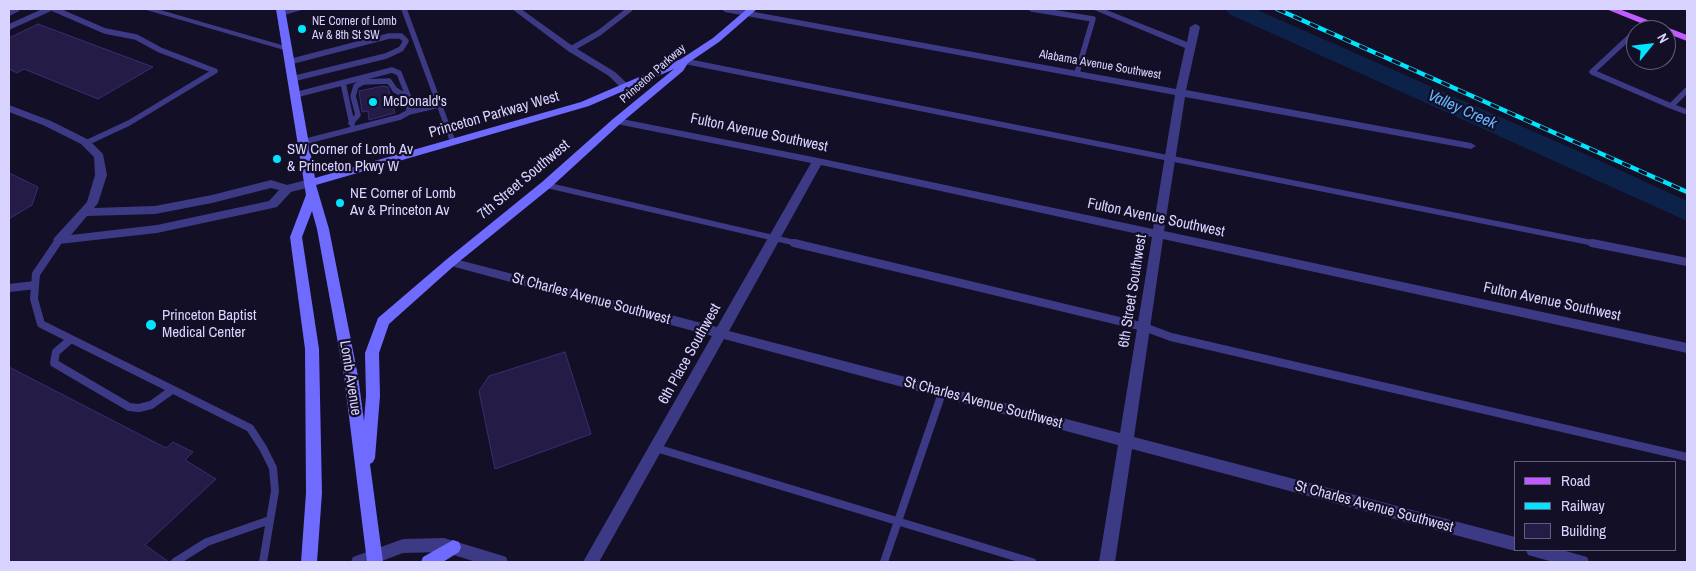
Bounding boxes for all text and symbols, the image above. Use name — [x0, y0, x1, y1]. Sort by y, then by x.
place label: NE Corner of Lomb Av & 8th St SW — [312, 15, 397, 43]
north arrow — [1626, 20, 1676, 70]
marker: NE Corner of Lomb Av & 8th St SW — [296, 23, 308, 35]
text: N — [1653, 30, 1673, 46]
street label: Princeton Parkway — [617, 41, 689, 107]
street label: Alabama Avenue Southwest — [1038, 47, 1162, 83]
water label: Valley Creek — [1425, 86, 1499, 134]
street label: Princeton Parkway West — [427, 88, 561, 142]
place label: McDonald's — [383, 93, 447, 111]
marker: McDonald's — [367, 96, 379, 108]
street label: Fulton Avenue Southwest — [689, 110, 829, 156]
street label: 7th Street Southwest — [474, 136, 574, 224]
place label: SW Corner of Lomb Av & Princeton Pkwy W — [287, 141, 413, 176]
marker: SW Corner of Lomb Av & Princeton Pkwy W — [271, 153, 283, 165]
place label: NE Corner of Lomb Av & Princeton Av — [350, 185, 456, 220]
street label: Fulton Avenue Southwest — [1086, 195, 1226, 241]
marker: NE Corner of Lomb Av & Princeton Av — [334, 197, 346, 209]
street label: 6th Street Southwest — [1115, 233, 1151, 349]
street label: St Charles Avenue Southwest — [510, 269, 672, 329]
street label: Fulton Avenue Southwest — [1482, 279, 1622, 325]
street label: 6th Place Southwest — [655, 301, 725, 407]
place label: Princeton Baptist Medical Center — [162, 307, 256, 342]
marker: Princeton Baptist Medical Center — [144, 318, 158, 332]
street label: Lomb Avenue — [335, 339, 365, 417]
street label: St Charles Avenue Southwest — [902, 373, 1064, 433]
legend — [1514, 461, 1676, 551]
text: Road — [1561, 470, 1590, 491]
street label: St Charles Avenue Southwest — [1293, 477, 1455, 537]
text: Railway — [1561, 495, 1605, 516]
text: Building — [1561, 520, 1606, 541]

